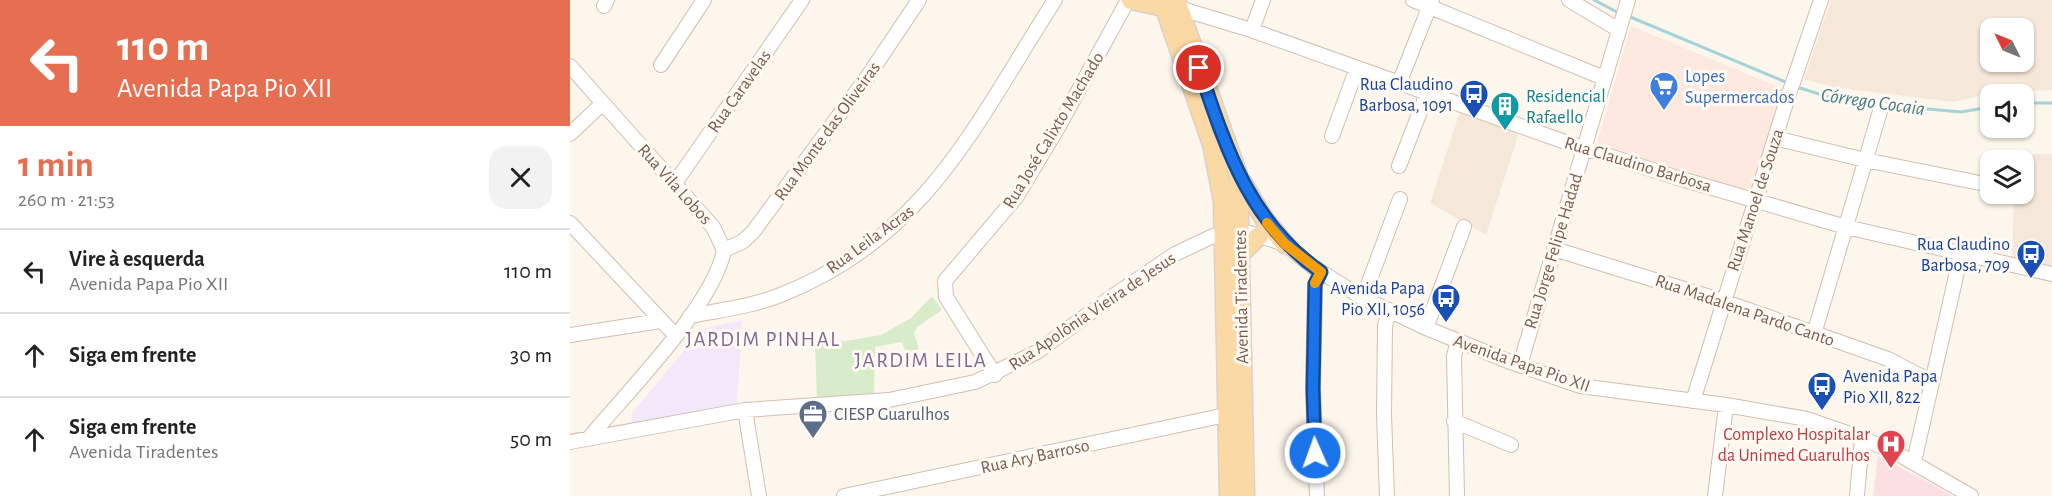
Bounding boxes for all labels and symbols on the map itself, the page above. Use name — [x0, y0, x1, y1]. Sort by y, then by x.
north arrow — [1980, 18, 2034, 72]
pin — [1173, 42, 1224, 93]
street label: Rua Caravelas — [705, 47, 775, 136]
street label: Rua José Calixto Machado — [1000, 49, 1108, 212]
street label: Rua Monte das Oliveiras — [772, 59, 884, 204]
place label: Lopes Supermercados — [1685, 68, 1794, 107]
supermarket icon: Lopes Supermercados — [1648, 70, 1680, 112]
place label: Rua Claudino Barbosa, 1091 — [1359, 76, 1453, 115]
bus stop icon: Rua Claudino Barbosa, 1091 — [1458, 78, 1490, 120]
water label: Córrego Cocaia — [1820, 85, 1926, 119]
place label: Residencial Rafaello — [1526, 88, 1606, 127]
building icon: Residencial Rafaello — [1489, 90, 1521, 132]
street label: Rua Manoel de Souza — [1724, 127, 1787, 274]
street label: Rua Claudino Barbosa — [1562, 134, 1713, 196]
street label: Rua Vila Lobos — [634, 141, 715, 228]
street label: Rua Jorge Felipe Hadad — [1522, 171, 1586, 331]
street label: Rua Leila Acras — [824, 202, 918, 277]
street label: Avenida Tiradentes — [1232, 230, 1252, 364]
place label: Rua Claudino Barbosa, 709 — [1917, 236, 2010, 275]
bus stop icon: Rua Claudino Barbosa, 709 — [2015, 238, 2047, 280]
street label: Rua Apolônia Vieira de Jesus — [1006, 249, 1179, 374]
street label: Rua Madalena Pardo Canto — [1653, 272, 1837, 350]
place label: Avenida Papa Pio XII, 1056 — [1330, 280, 1425, 319]
bus stop icon: Avenida Papa Pio XII, 1056 — [1430, 282, 1462, 324]
district label: JARDIM PINHAL — [685, 329, 841, 350]
street label: Avenida Papa Pio XII — [1451, 332, 1592, 396]
district label: JARDIM LEILA — [855, 350, 987, 371]
place label: Avenida Papa Pio XII, 822 — [1843, 368, 1938, 407]
bus stop icon: Avenida Papa Pio XII, 822 — [1806, 370, 1838, 412]
office icon: CIESP Guarulhos — [797, 398, 829, 440]
place label: CIESP Guarulhos — [834, 406, 950, 424]
position arrow — [1283, 421, 1347, 485]
place label: Complexo Hospitalar da Unimed Guarulhos — [1718, 426, 1870, 465]
hospital icon: Complexo Hospitalar da Unimed Guarulhos — [1875, 428, 1907, 470]
street label: Rua Ary Barroso — [979, 437, 1091, 477]

